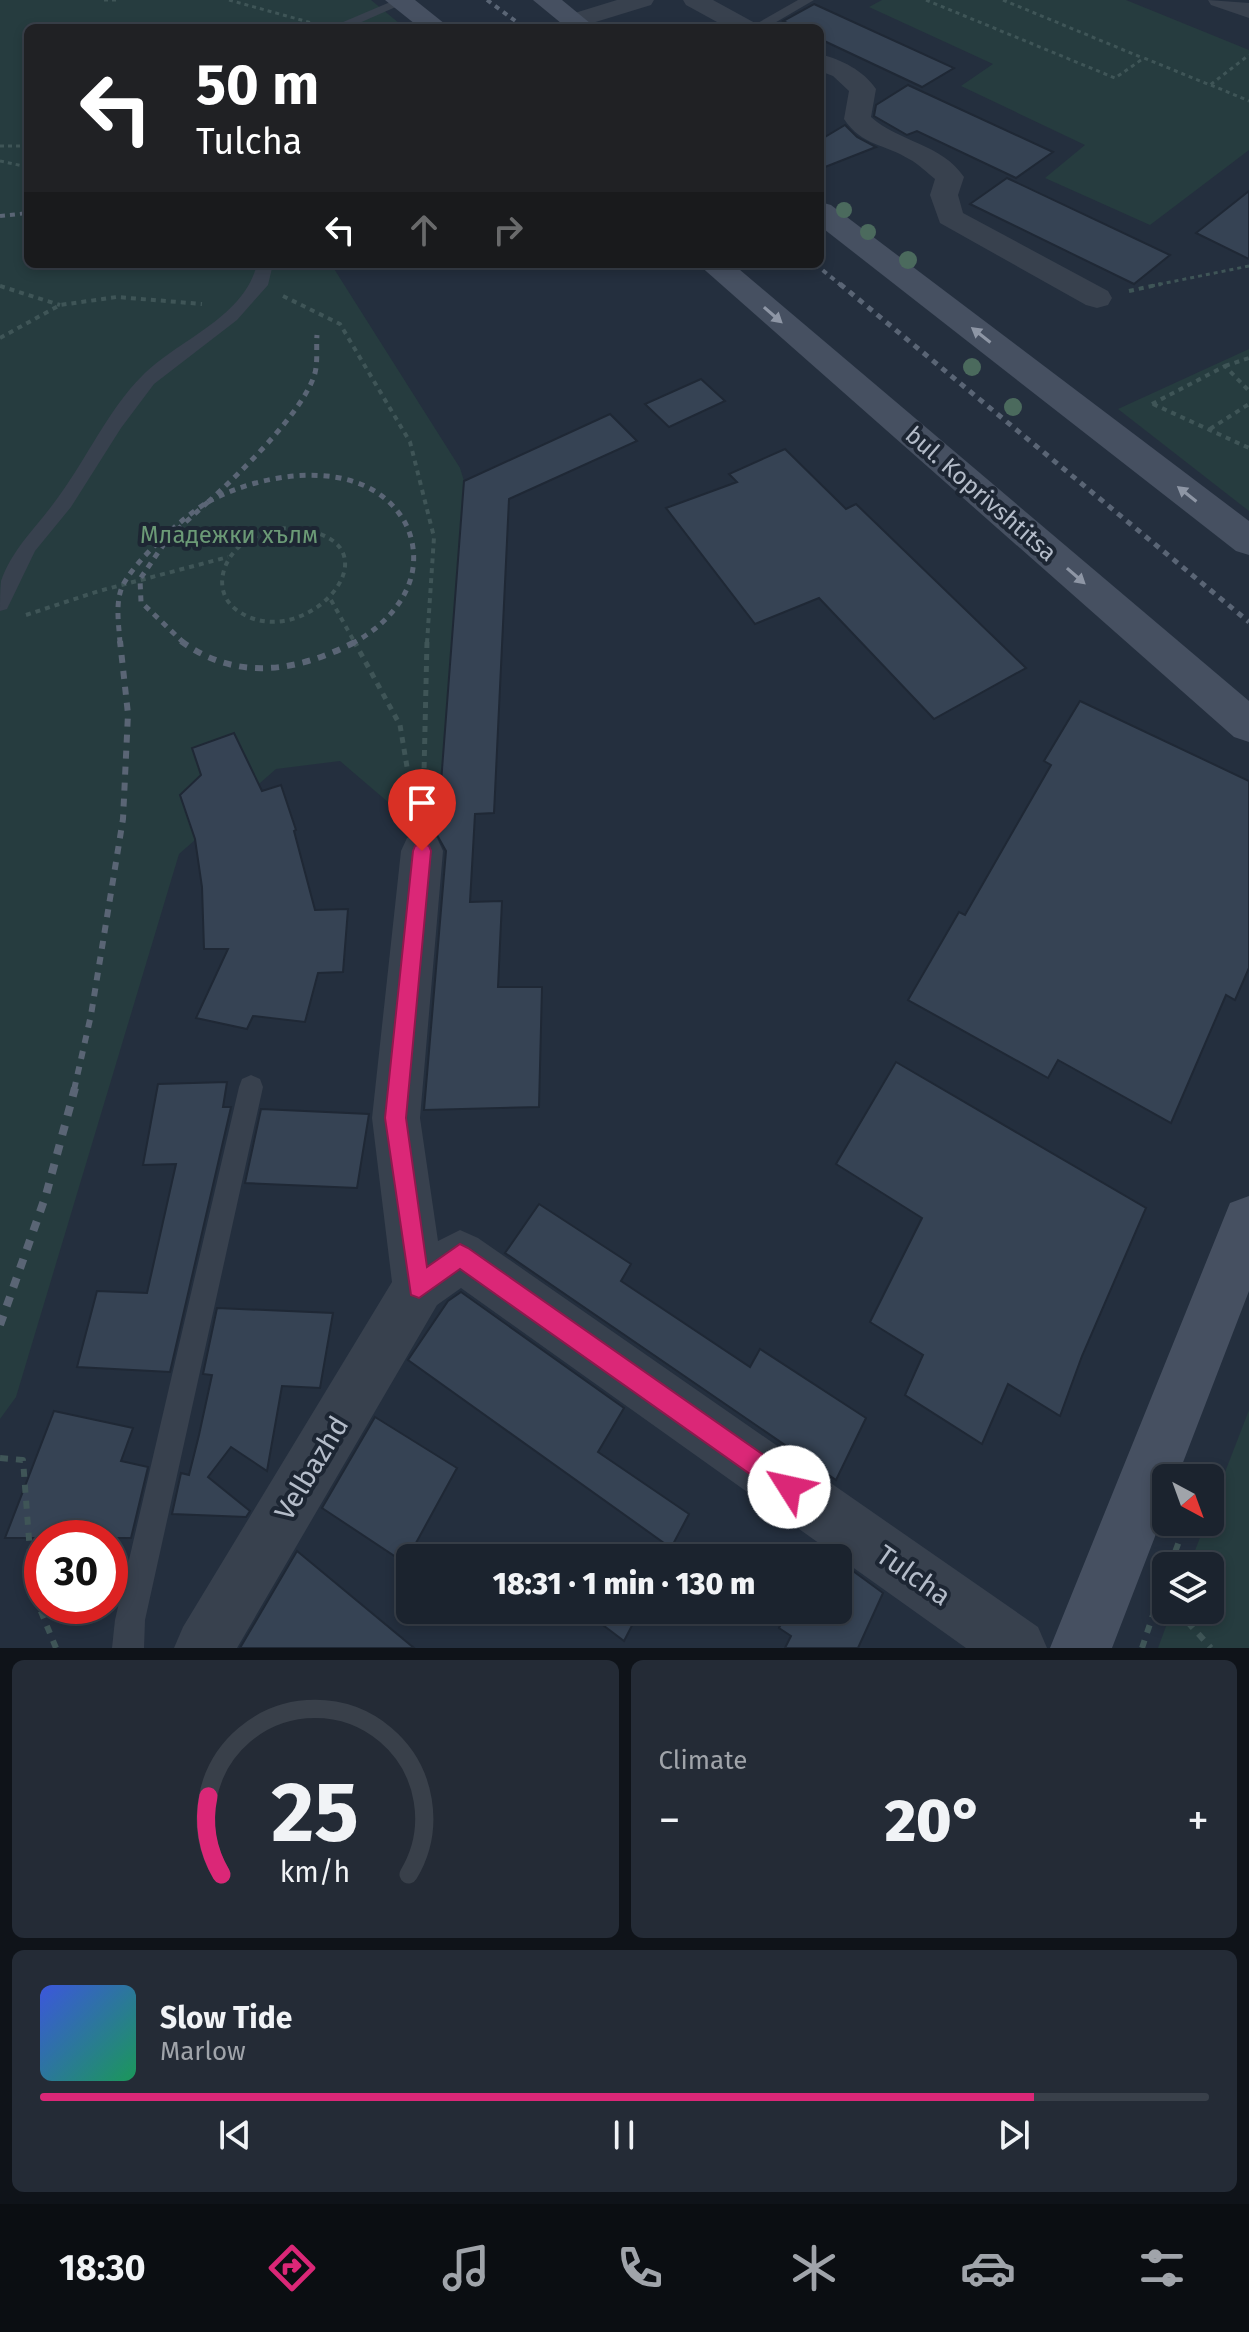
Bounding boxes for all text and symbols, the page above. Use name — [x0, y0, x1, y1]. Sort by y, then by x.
text: 50 m — [196, 52, 319, 119]
icon: left — [64, 56, 168, 160]
text: Tulcha — [196, 120, 302, 164]
icon: left — [318, 208, 362, 252]
icon: ahead — [402, 208, 446, 252]
icon: right — [486, 208, 530, 252]
one-way arrow — [763, 306, 783, 323]
one-way arrow — [971, 328, 991, 344]
street label: bul. Koprivshtitsa — [900, 421, 1062, 567]
one-way arrow — [1177, 486, 1197, 502]
park label: Младежки хълм — [140, 521, 318, 549]
one-way arrow — [1066, 567, 1086, 584]
pin — [388, 769, 456, 851]
icon: arrive — [400, 781, 444, 825]
street label: Velbazhd — [268, 1410, 355, 1526]
position arrow — [747, 1445, 831, 1529]
north arrow — [1152, 1464, 1224, 1536]
map controls — [1152, 1464, 1224, 1624]
speed limit sign: 30 — [24, 1520, 128, 1624]
street label: Tulcha — [870, 1538, 957, 1613]
button: layers — [1152, 1552, 1224, 1624]
text: 18:31 · 1 min · 130 m — [493, 1566, 755, 1602]
text: Climate — [659, 1745, 747, 1776]
text: 25 — [271, 1763, 359, 1863]
text: 20° — [885, 1785, 983, 1857]
text: − — [659, 1794, 681, 1847]
text: + — [1187, 1794, 1209, 1847]
text: km/h — [280, 1855, 351, 1890]
text: Slow Tide — [160, 2000, 292, 2036]
text: Marlow — [160, 2036, 246, 2067]
icon: previous — [213, 2113, 257, 2157]
icon: pause — [602, 2113, 646, 2157]
icon: next — [992, 2113, 1036, 2157]
icon: directions — [264, 2240, 320, 2296]
icon: music — [438, 2240, 494, 2296]
icon: phone — [612, 2240, 668, 2296]
icon: climate — [786, 2240, 842, 2296]
icon: car — [960, 2240, 1016, 2296]
icon: filters — [1134, 2240, 1190, 2296]
text: 18:30 — [59, 2246, 146, 2290]

